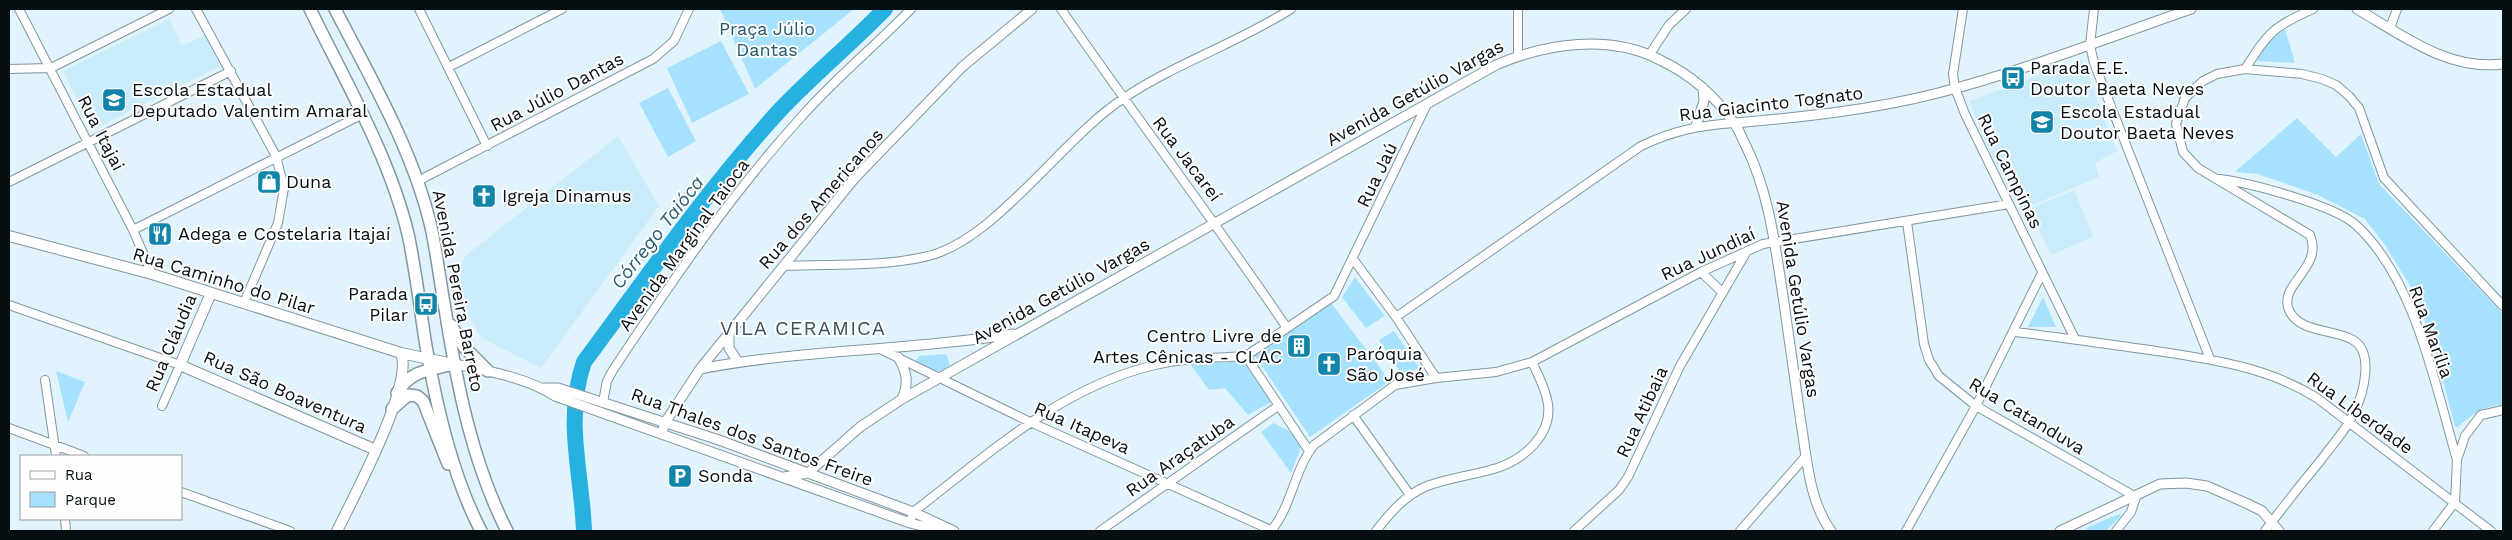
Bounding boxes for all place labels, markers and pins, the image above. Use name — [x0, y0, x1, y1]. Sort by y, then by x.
place label: Parada E.E. Doutor Baeta Neves — [2030, 57, 2204, 99]
bus stop icon: Parada E.E. Doutor Baeta Neves — [2000, 65, 2026, 91]
place label: Escola Estadual Deputado Valentim Amaral — [132, 79, 368, 121]
school or university icon: Escola Estadual Deputado Valentim Amaral — [101, 87, 127, 113]
place label: Escola Estadual Doutor Baeta Neves — [2060, 101, 2234, 143]
school or university icon: Escola Estadual Doutor Baeta Neves — [2029, 109, 2055, 135]
shop icon: Duna — [256, 169, 282, 195]
place label: Duna — [286, 171, 331, 192]
church icon: Igreja Dinamus — [471, 183, 497, 209]
place label: Igreja Dinamus — [502, 185, 632, 206]
restaurant icon: Adega e Costelaria Itajaí — [147, 221, 173, 247]
place label: Adega e Costelaria Itajaí — [178, 223, 391, 244]
place label: Parada Pilar — [348, 283, 408, 325]
bus stop icon: Parada Pilar — [413, 291, 439, 317]
place label: Centro Livre de Artes Cênicas - CLAC — [1093, 325, 1282, 367]
building icon: Centro Livre de Artes Cênicas - CLAC — [1286, 333, 1312, 359]
place label: Paróquia São José — [1346, 343, 1425, 385]
church icon: Paróquia São José — [1316, 351, 1342, 377]
parking icon: Sonda — [667, 463, 693, 489]
place label: Sonda — [698, 465, 753, 486]

